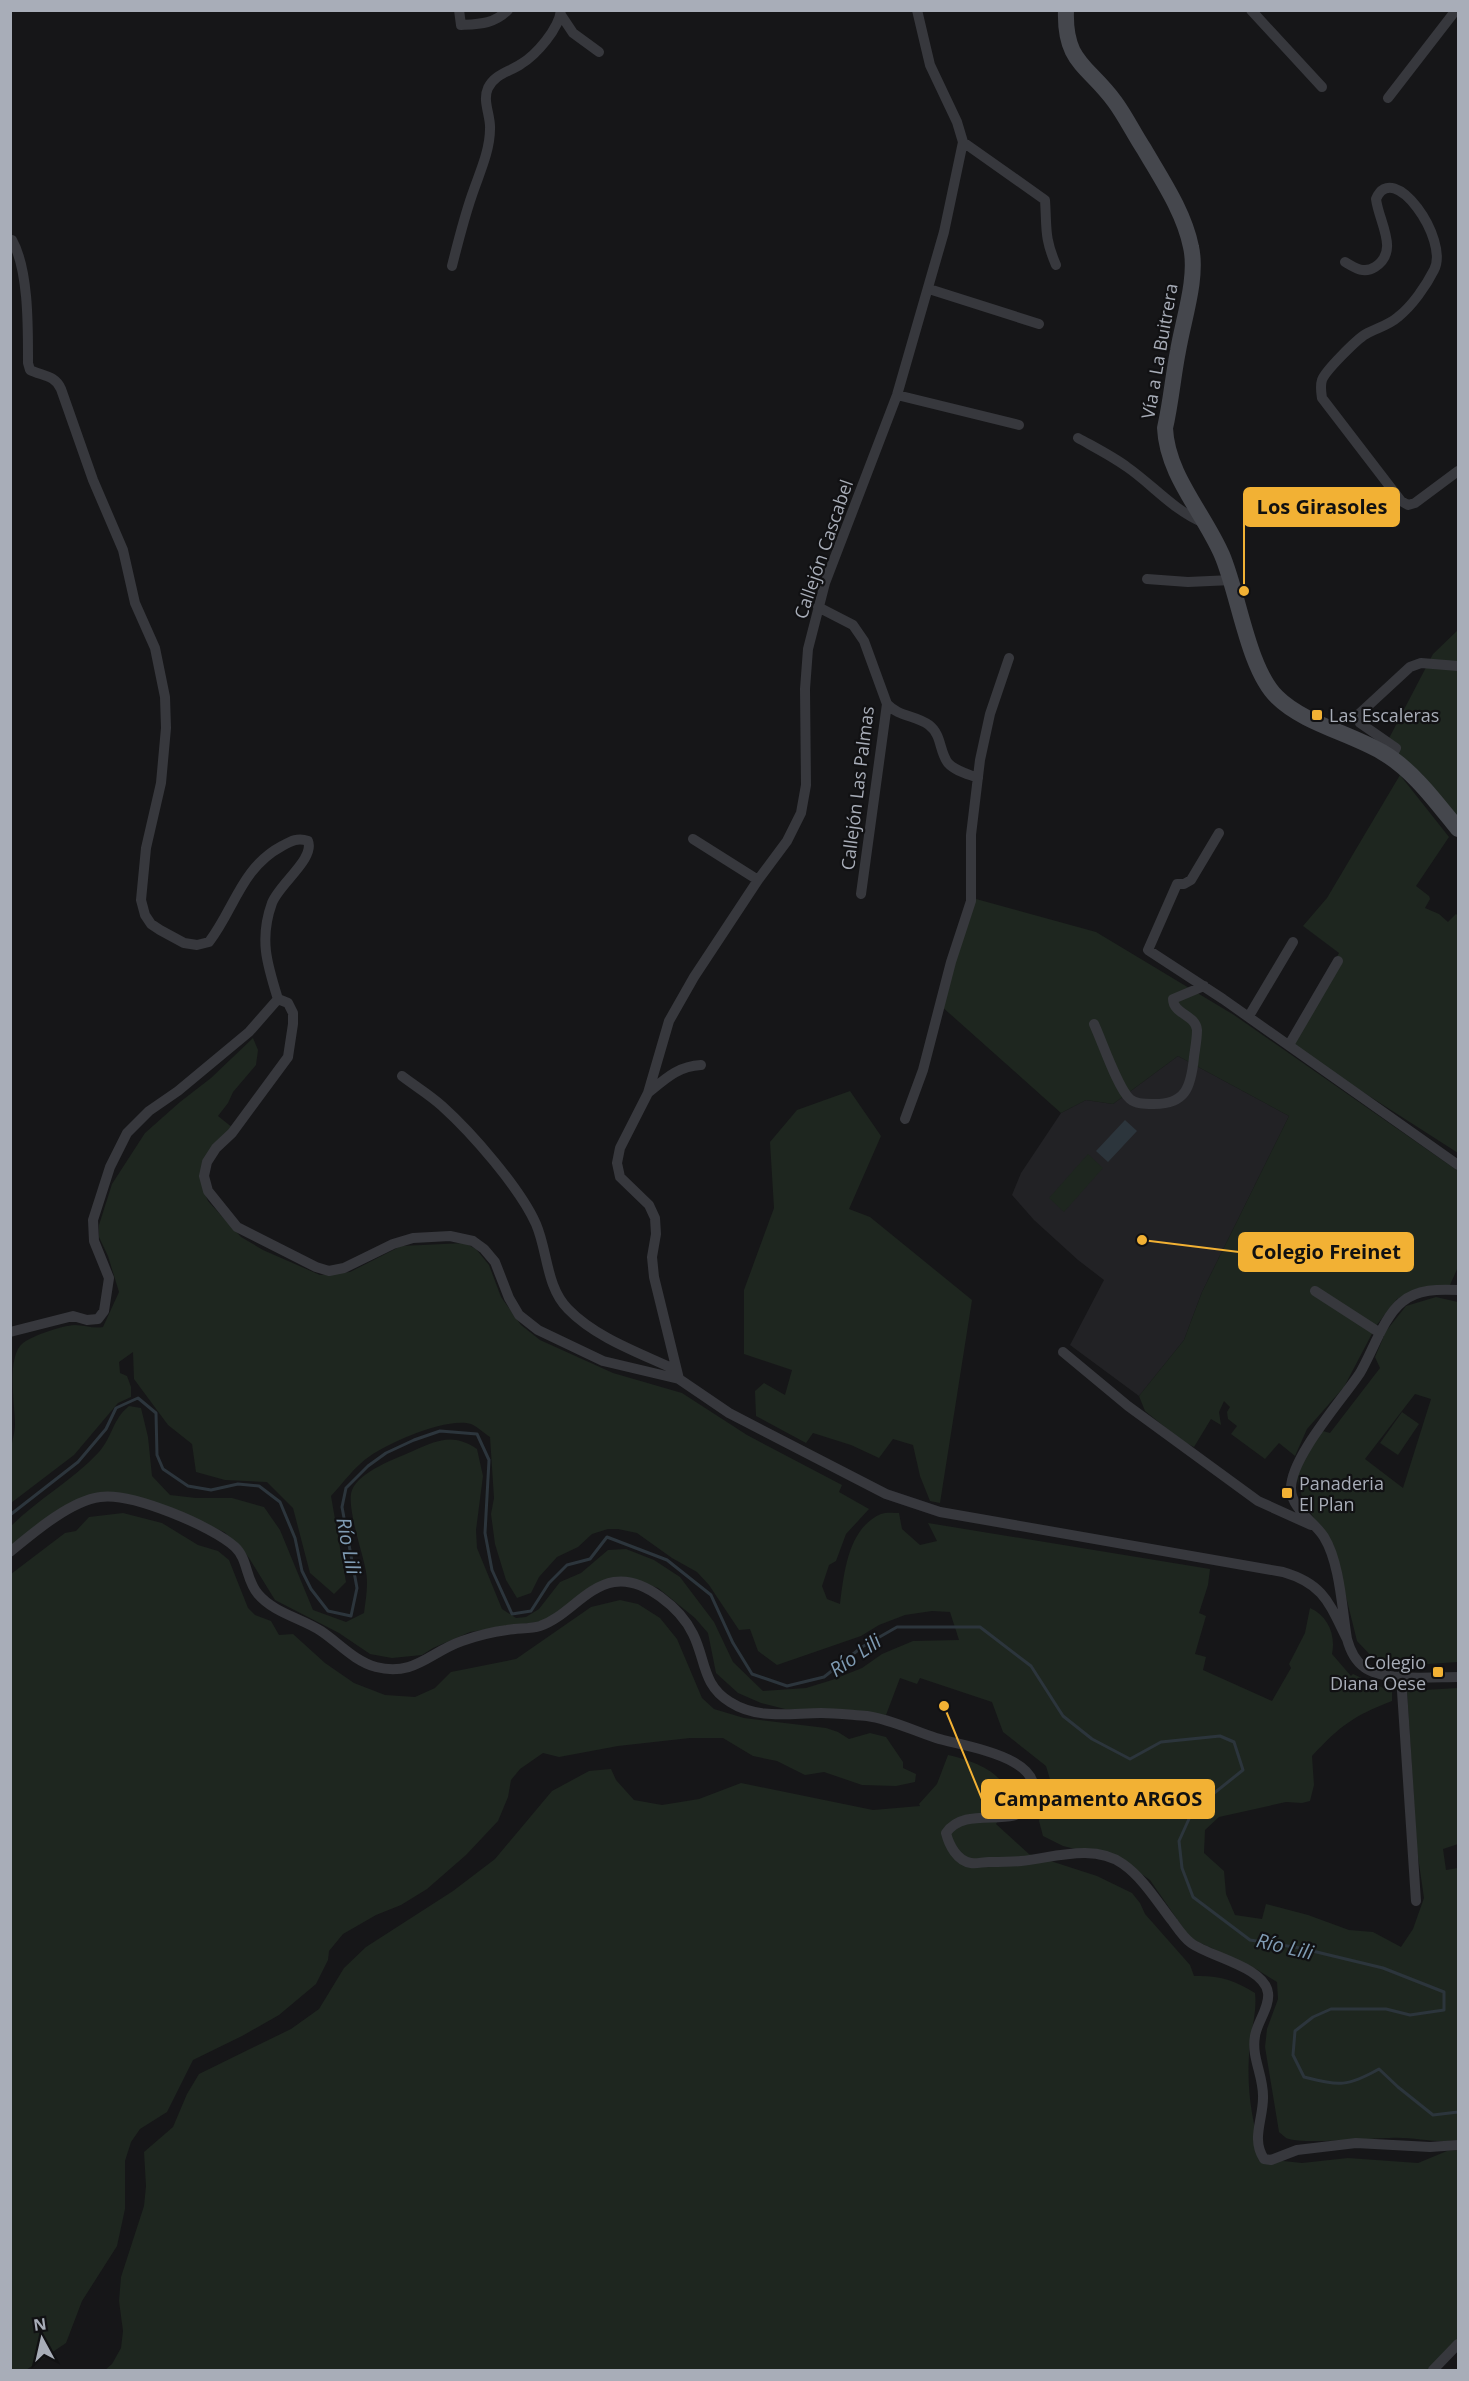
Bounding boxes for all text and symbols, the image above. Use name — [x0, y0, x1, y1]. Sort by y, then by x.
street label: Vía a La Buitrera — [1135, 281, 1183, 421]
street label: Callejón Cascabel — [788, 476, 858, 622]
callout: Los Girasoles — [1244, 488, 1399, 526]
text: Los Girasoles — [1257, 493, 1387, 520]
place label: Las Escaleras — [1329, 703, 1439, 727]
street label: Callejón Las Palmas — [835, 705, 879, 871]
marker: Las Escaleras — [1310, 708, 1324, 722]
callout: Colegio Freinet — [1239, 1233, 1413, 1271]
text: Colegio Freinet — [1251, 1238, 1401, 1265]
place label: Panaderia El Plan — [1299, 1471, 1384, 1516]
marker: Panaderia El Plan — [1280, 1486, 1294, 1500]
water label: Río Lili — [330, 1515, 368, 1578]
water label: Río Lili — [824, 1627, 887, 1683]
place label: Colegio Diana Oese — [1330, 1650, 1426, 1695]
marker: Colegio Diana Oese — [1431, 1665, 1445, 1679]
callout: Campamento ARGOS — [982, 1780, 1214, 1818]
text: Campamento ARGOS — [994, 1785, 1202, 1812]
water label: Río Lili — [1254, 1926, 1317, 1966]
north arrow — [12, 2309, 72, 2369]
text: N — [32, 2312, 48, 2336]

